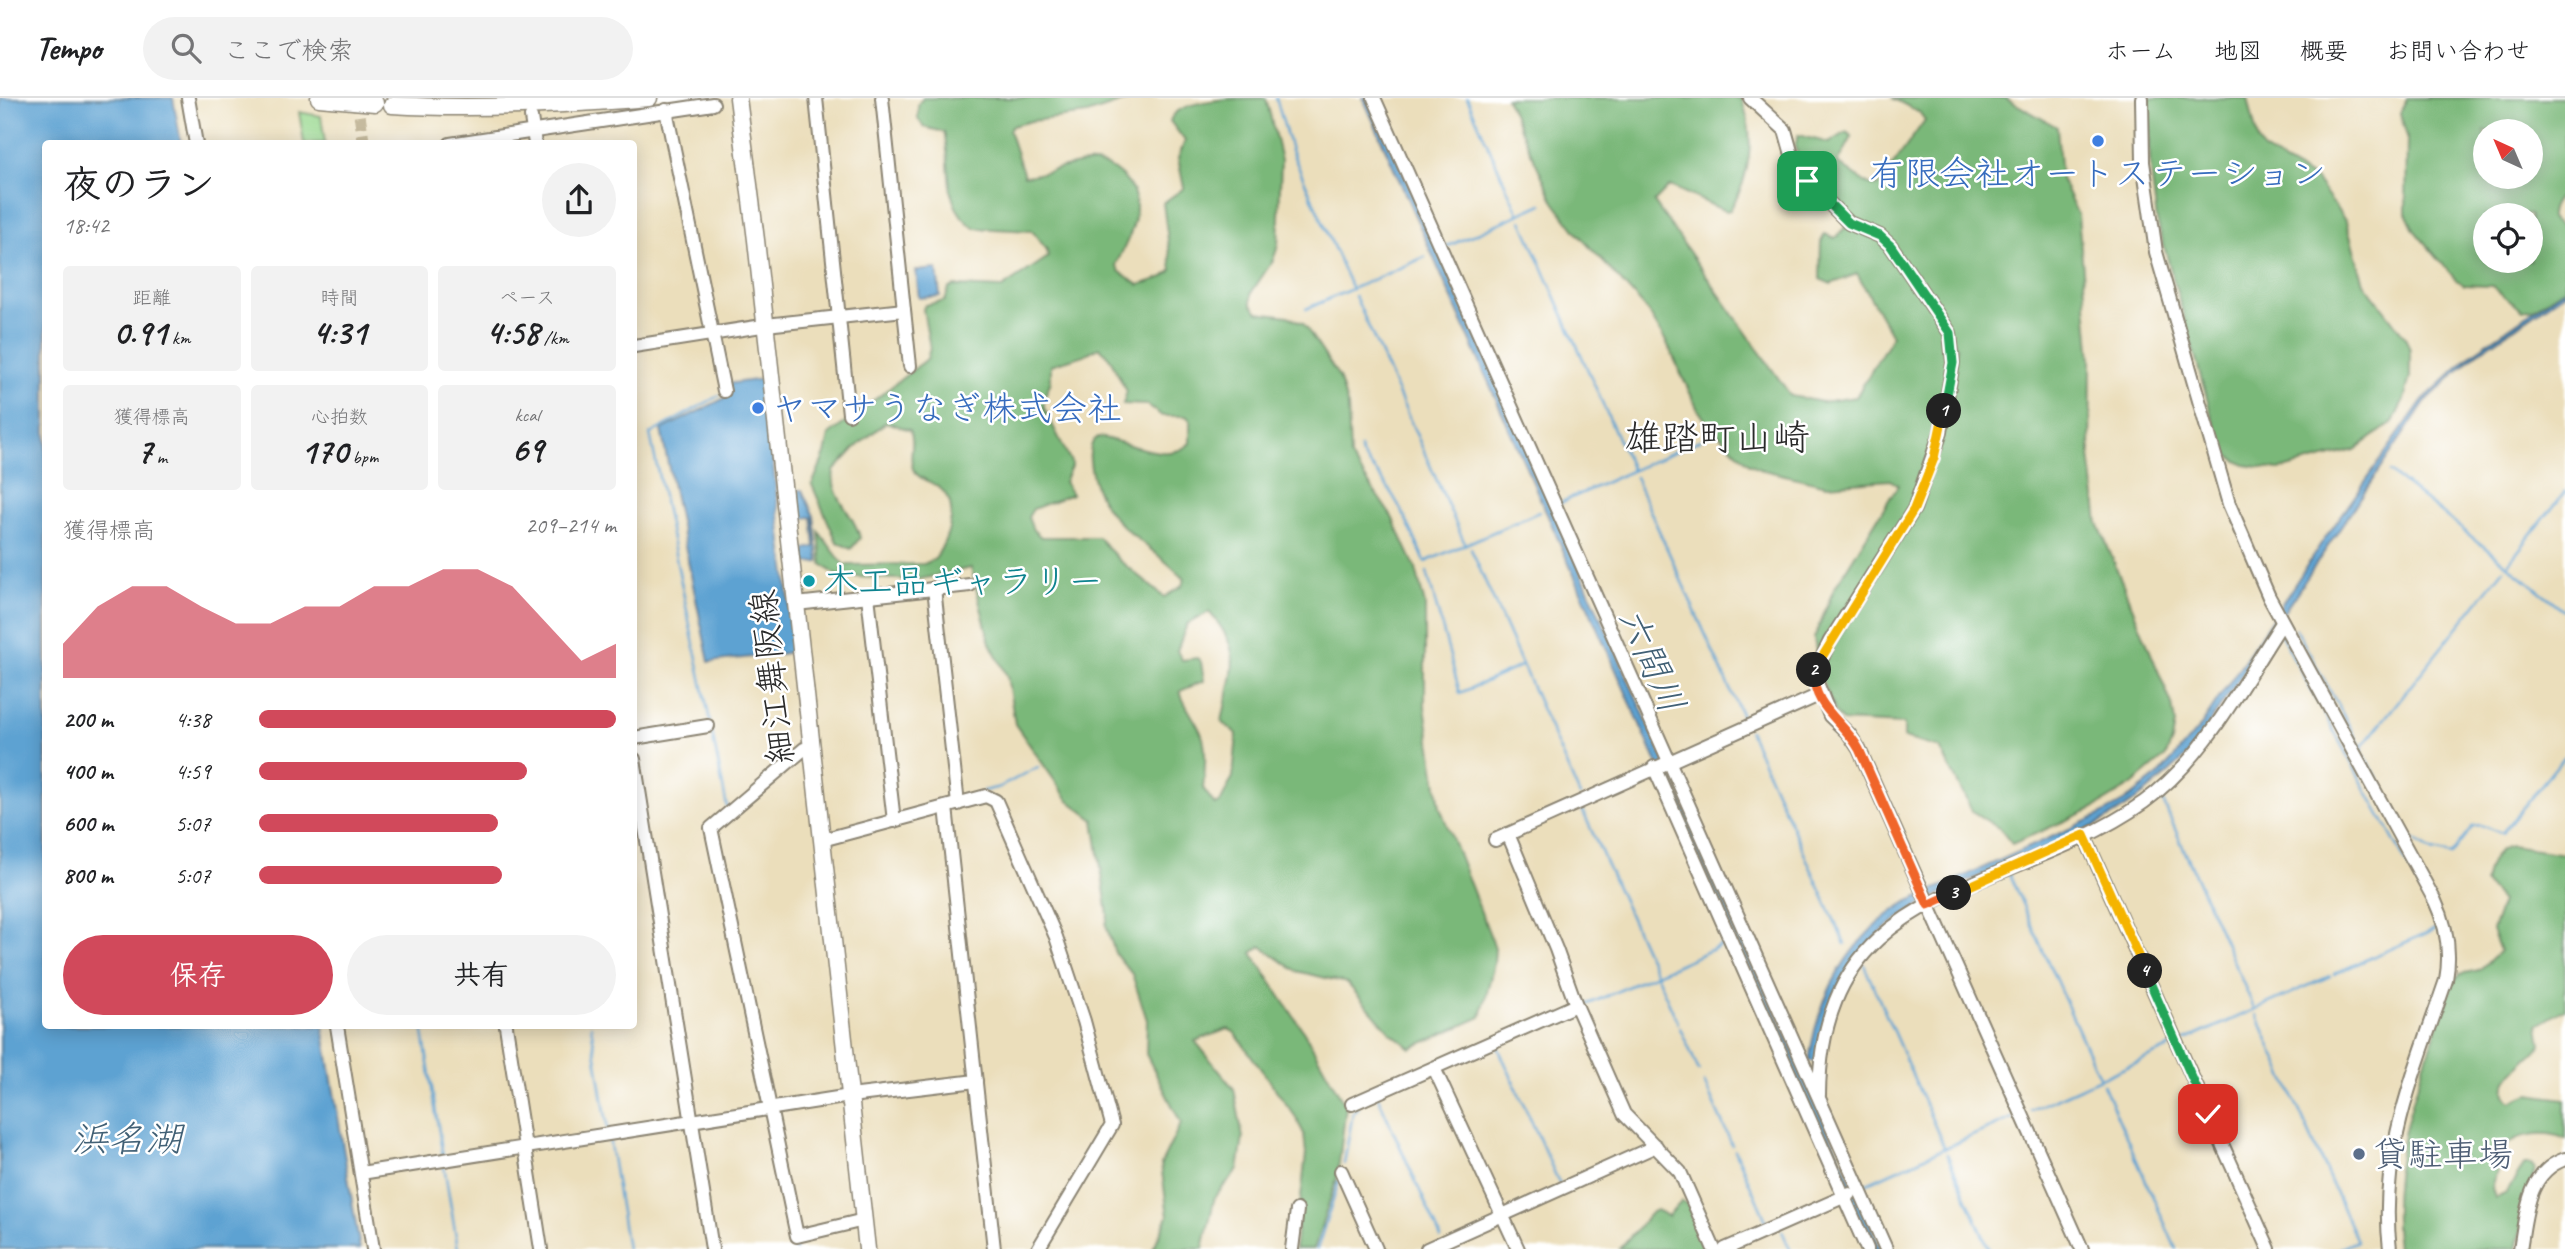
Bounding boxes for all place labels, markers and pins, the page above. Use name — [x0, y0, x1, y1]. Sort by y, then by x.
marker: 有限会社オートステーション — [2090, 133, 2106, 149]
pin — [1777, 151, 1837, 211]
place label: 有限会社オートステーション — [1870, 151, 2326, 196]
place label: ヤマサうなぎ株式会社 — [772, 386, 1122, 431]
pin: 1 — [1926, 394, 1962, 428]
marker: ヤマサうなぎ株式会社 — [750, 400, 766, 416]
place label: 木工品ギャラリー — [823, 559, 1103, 604]
marker: 木工品ギャラリー — [801, 573, 817, 589]
pin: 2 — [1797, 652, 1832, 688]
pin: 3 — [1937, 876, 1972, 910]
pin: 4 — [2128, 954, 2162, 988]
pin — [2178, 1084, 2238, 1144]
place label: 貸駐車場 — [2373, 1132, 2513, 1177]
marker: 貸駐車場 — [2351, 1146, 2367, 1162]

